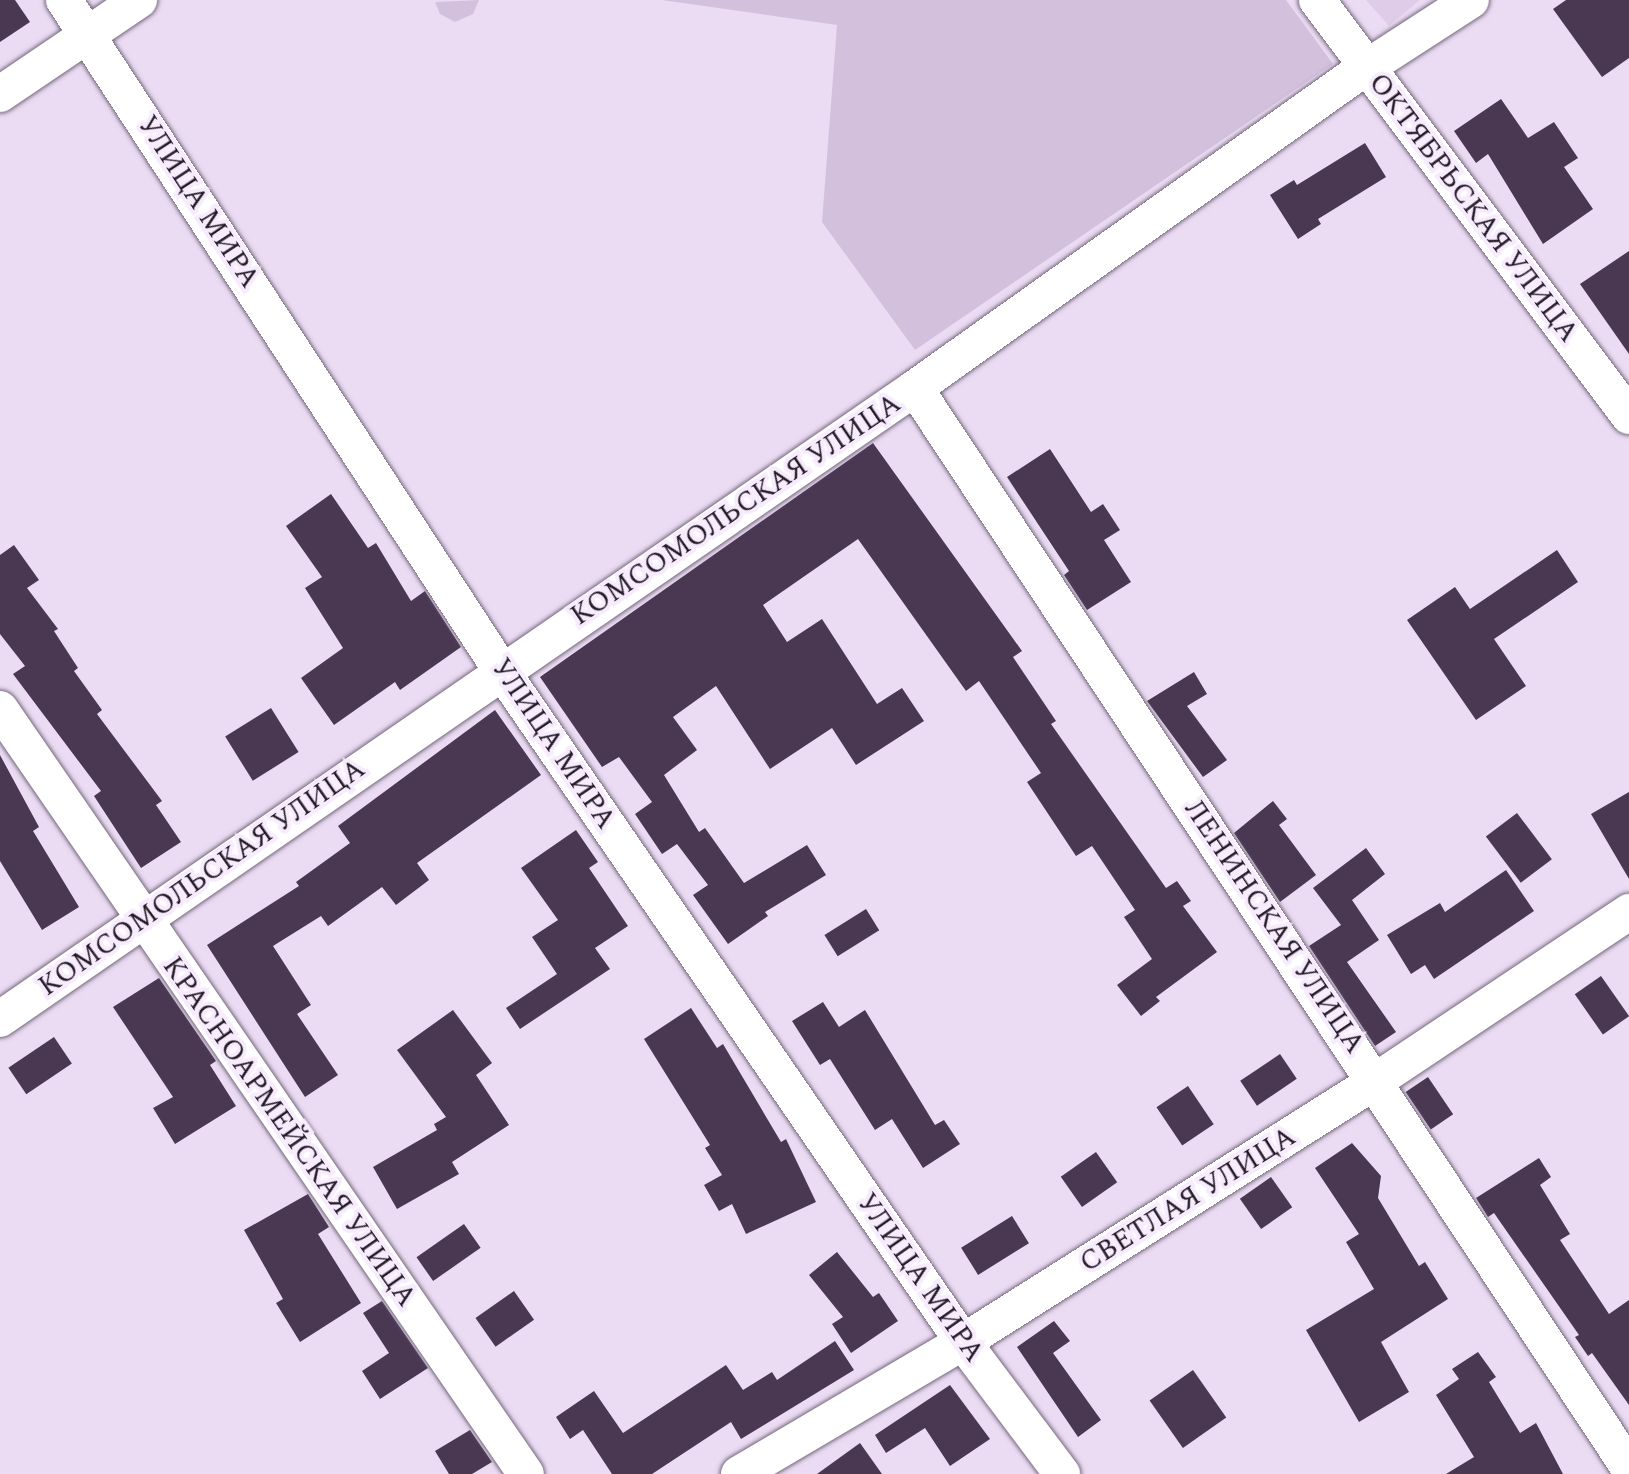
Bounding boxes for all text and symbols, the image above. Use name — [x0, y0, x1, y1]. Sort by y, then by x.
street label: ОКТЯБРЬСКАЯ УЛИЦА — [1361, 67, 1585, 349]
street label: УЛИЦА МИРА — [130, 109, 266, 295]
street label: КОМСОМОЛЬСКАЯ УЛИЦА — [565, 387, 907, 633]
street label: УЛИЦА МИРА — [483, 652, 623, 836]
street label: КОМСОМОЛЬСКАЯ УЛИЦА — [32, 752, 372, 1004]
street label: ЛЕНИНСКАЯ УЛИЦА — [1177, 794, 1371, 1060]
street label: КРАСНОАРМЕЙСКАЯ УЛИЦА — [155, 951, 423, 1313]
street label: СВЕТЛАЯ УЛИЦА — [1074, 1120, 1302, 1280]
street label: УЛИЦА МИРА — [849, 1187, 991, 1369]

